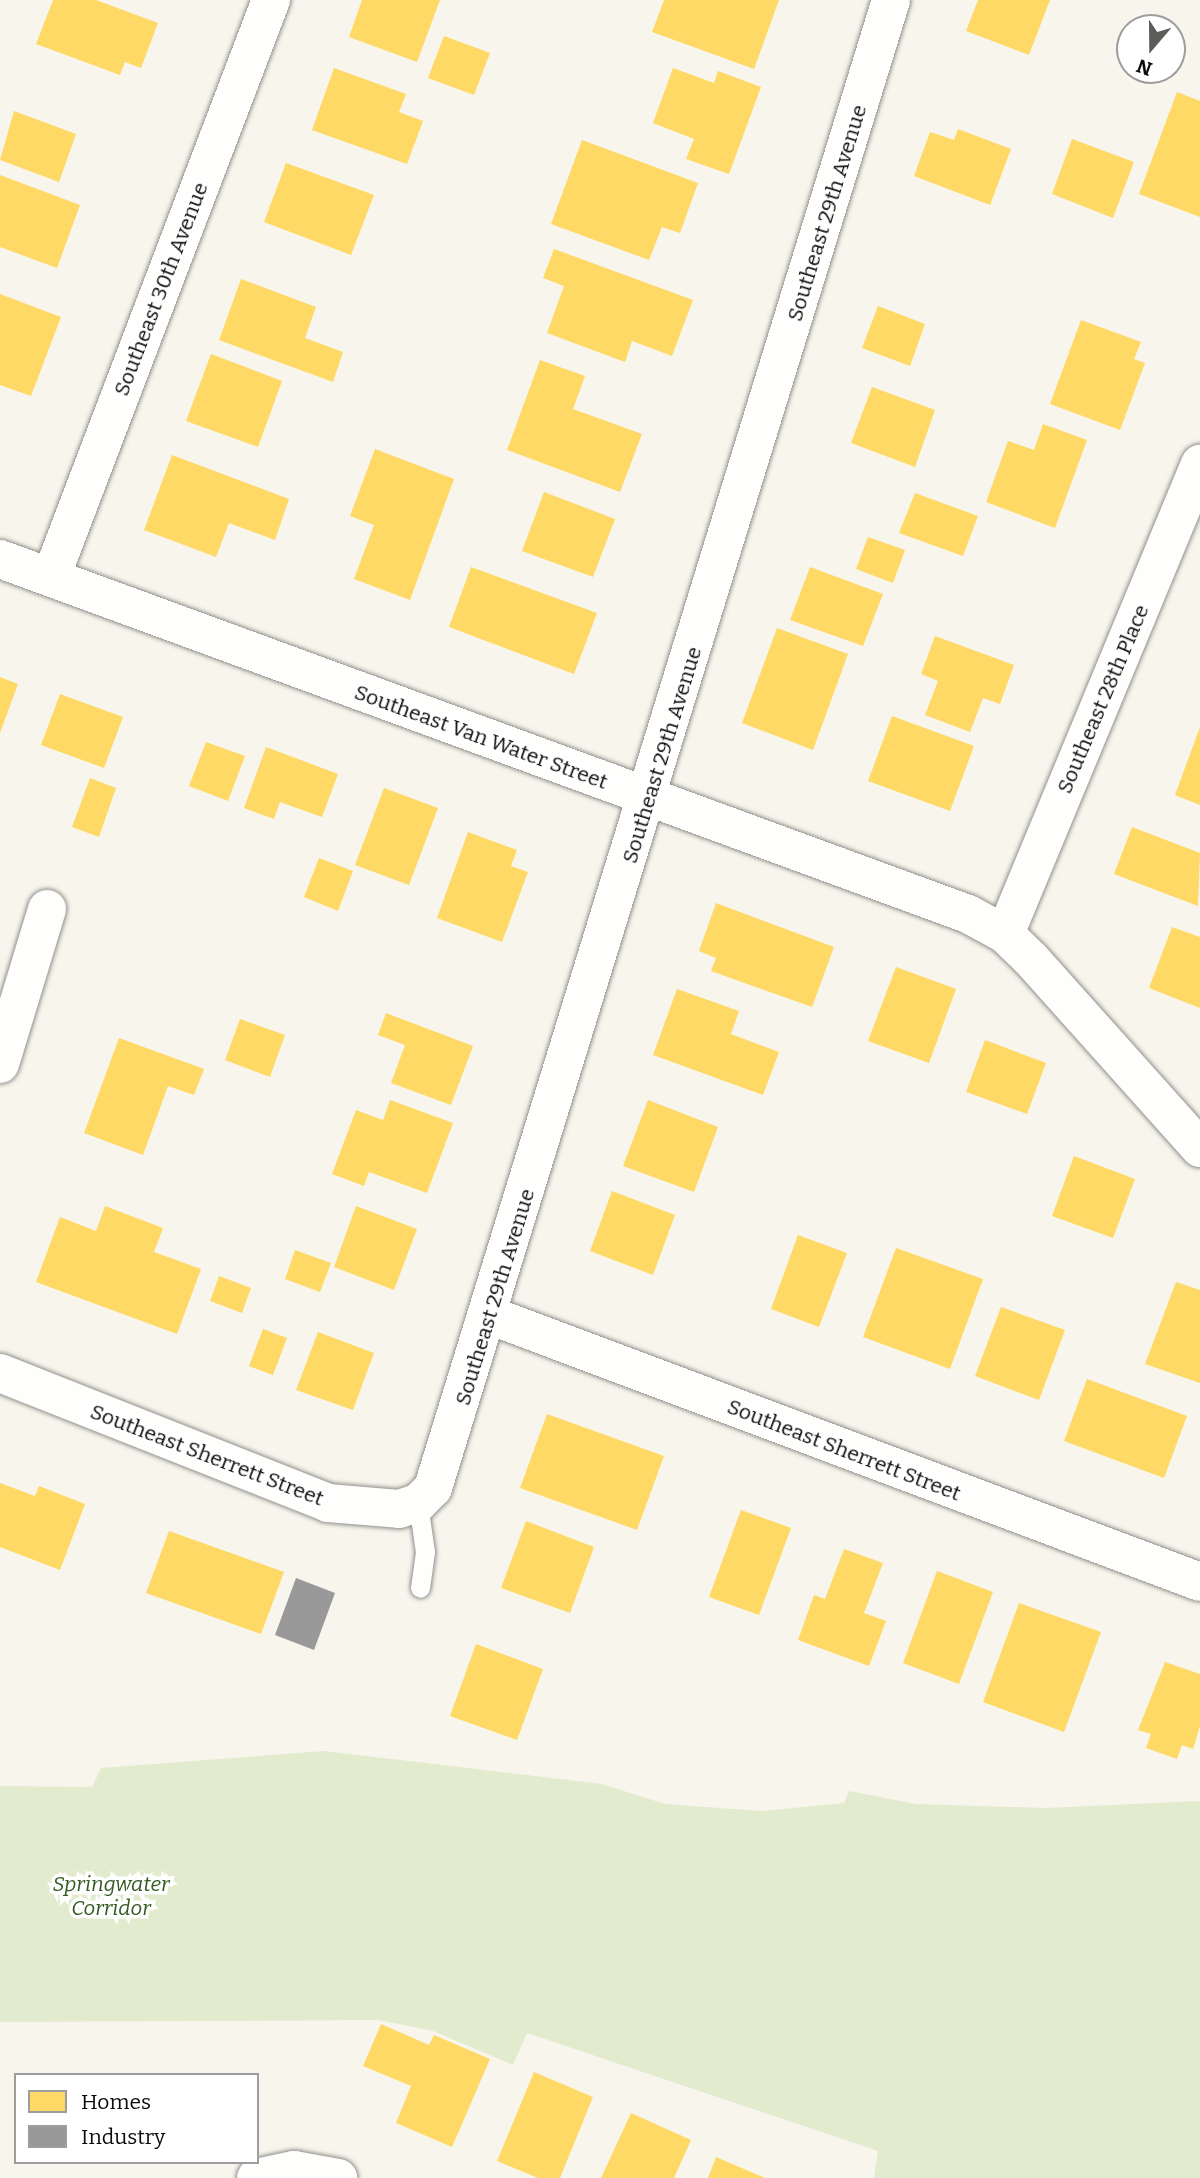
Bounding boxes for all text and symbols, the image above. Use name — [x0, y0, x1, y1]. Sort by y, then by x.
north arrow — [1116, 14, 1186, 84]
text: N — [1134, 54, 1155, 81]
street label: Southeast 29th Avenue — [782, 102, 872, 324]
street label: Southeast 30th Avenue — [109, 179, 213, 399]
street label: Southeast 28th Place — [1052, 601, 1154, 797]
street label: Southeast 29th Avenue — [617, 644, 707, 866]
street label: Southeast Van Water Street — [351, 679, 611, 795]
street label: Southeast 29th Avenue — [450, 1186, 540, 1408]
street label: Southeast Sherrett Street — [724, 1394, 964, 1506]
street label: Southeast Sherrett Street — [87, 1399, 327, 1511]
park label: Springwater Corridor — [52, 1871, 170, 1921]
legend — [14, 2073, 259, 2164]
text: Homes — [81, 2089, 151, 2115]
text: Industry — [81, 2124, 165, 2150]

